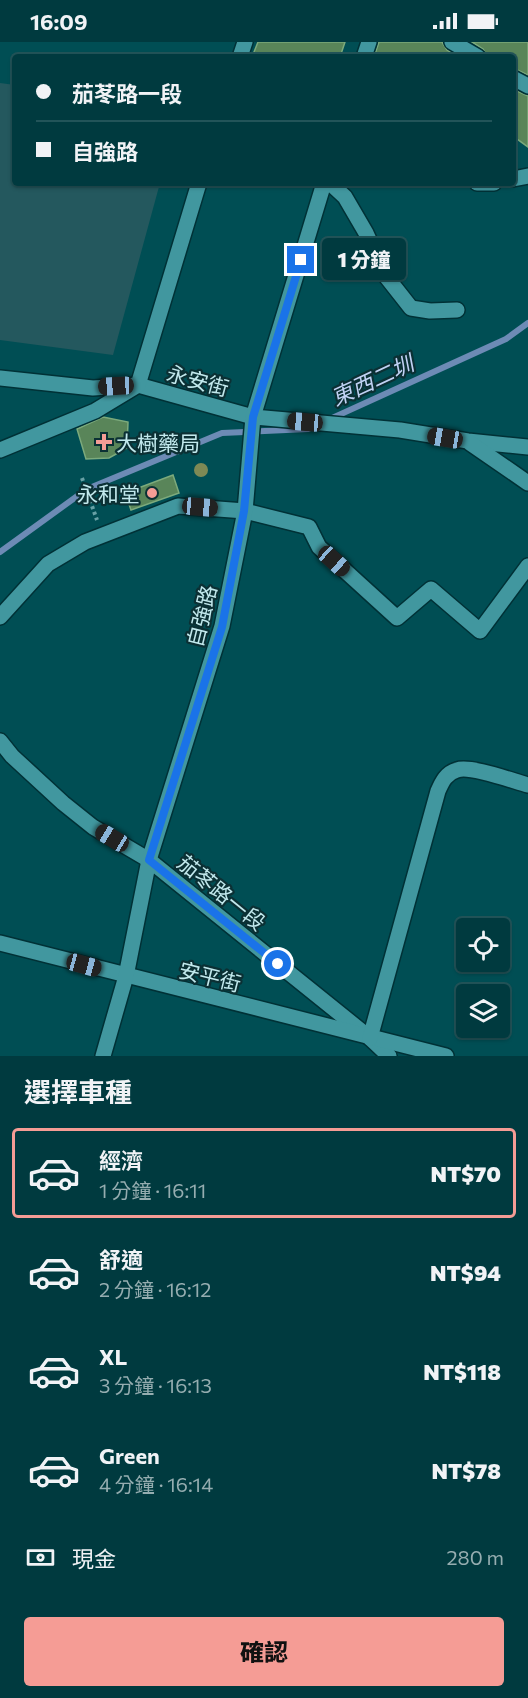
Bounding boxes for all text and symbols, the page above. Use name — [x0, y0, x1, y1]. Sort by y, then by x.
text: 16:09 — [30, 8, 88, 35]
text: 茄苳路一段 — [72, 80, 182, 107]
text: 自強路 — [72, 138, 138, 165]
callout: 1 分鐘 — [322, 239, 406, 281]
route end — [287, 246, 314, 273]
text: 1 分鐘 — [337, 247, 391, 271]
water label: 東西二圳 — [326, 348, 420, 411]
street label: 永安街 — [164, 360, 232, 400]
car — [98, 376, 134, 396]
car — [286, 411, 324, 433]
car — [426, 426, 464, 450]
place label: 大樹藥局 — [116, 430, 200, 455]
marker: 大樹藥局 — [97, 435, 111, 449]
place label: 永和堂 — [77, 481, 140, 506]
marker: 永和堂 — [145, 486, 159, 500]
car — [181, 496, 219, 518]
car — [315, 542, 353, 580]
street label: 自強路 — [181, 582, 221, 650]
car — [92, 821, 132, 855]
street label: 茄苳路一段 — [173, 849, 271, 935]
map controls — [456, 918, 510, 1038]
button: locate — [456, 918, 510, 972]
route start — [264, 950, 291, 977]
car — [64, 952, 104, 978]
street label: 安平街 — [176, 956, 244, 996]
button: layers — [456, 984, 510, 1038]
text: 選擇車種 — [24, 1075, 132, 1108]
icon: car — [27, 1146, 81, 1200]
text: 經濟 — [99, 1147, 143, 1174]
text: NT$70 — [431, 1160, 501, 1187]
text: 1 分鐘 · 16:11 — [99, 1178, 206, 1202]
icon: car — [27, 1245, 81, 1299]
text: 舒適 — [99, 1246, 143, 1273]
text: NT$94 — [430, 1259, 501, 1286]
text: 2 分鐘 · 16:12 — [99, 1277, 211, 1301]
text: XL — [99, 1343, 127, 1370]
icon: car — [27, 1344, 81, 1398]
text: NT$118 — [423, 1358, 501, 1385]
text: 3 分鐘 · 16:13 — [99, 1373, 212, 1397]
text: Green — [99, 1442, 160, 1469]
icon: car — [27, 1443, 81, 1497]
text: NT$78 — [432, 1457, 501, 1484]
text: 4 分鐘 · 16:14 — [99, 1472, 213, 1496]
icon: cash — [24, 1541, 57, 1574]
text: 現金 — [72, 1545, 116, 1572]
text: 280 m — [446, 1545, 504, 1569]
button: 確認 — [24, 1617, 504, 1686]

